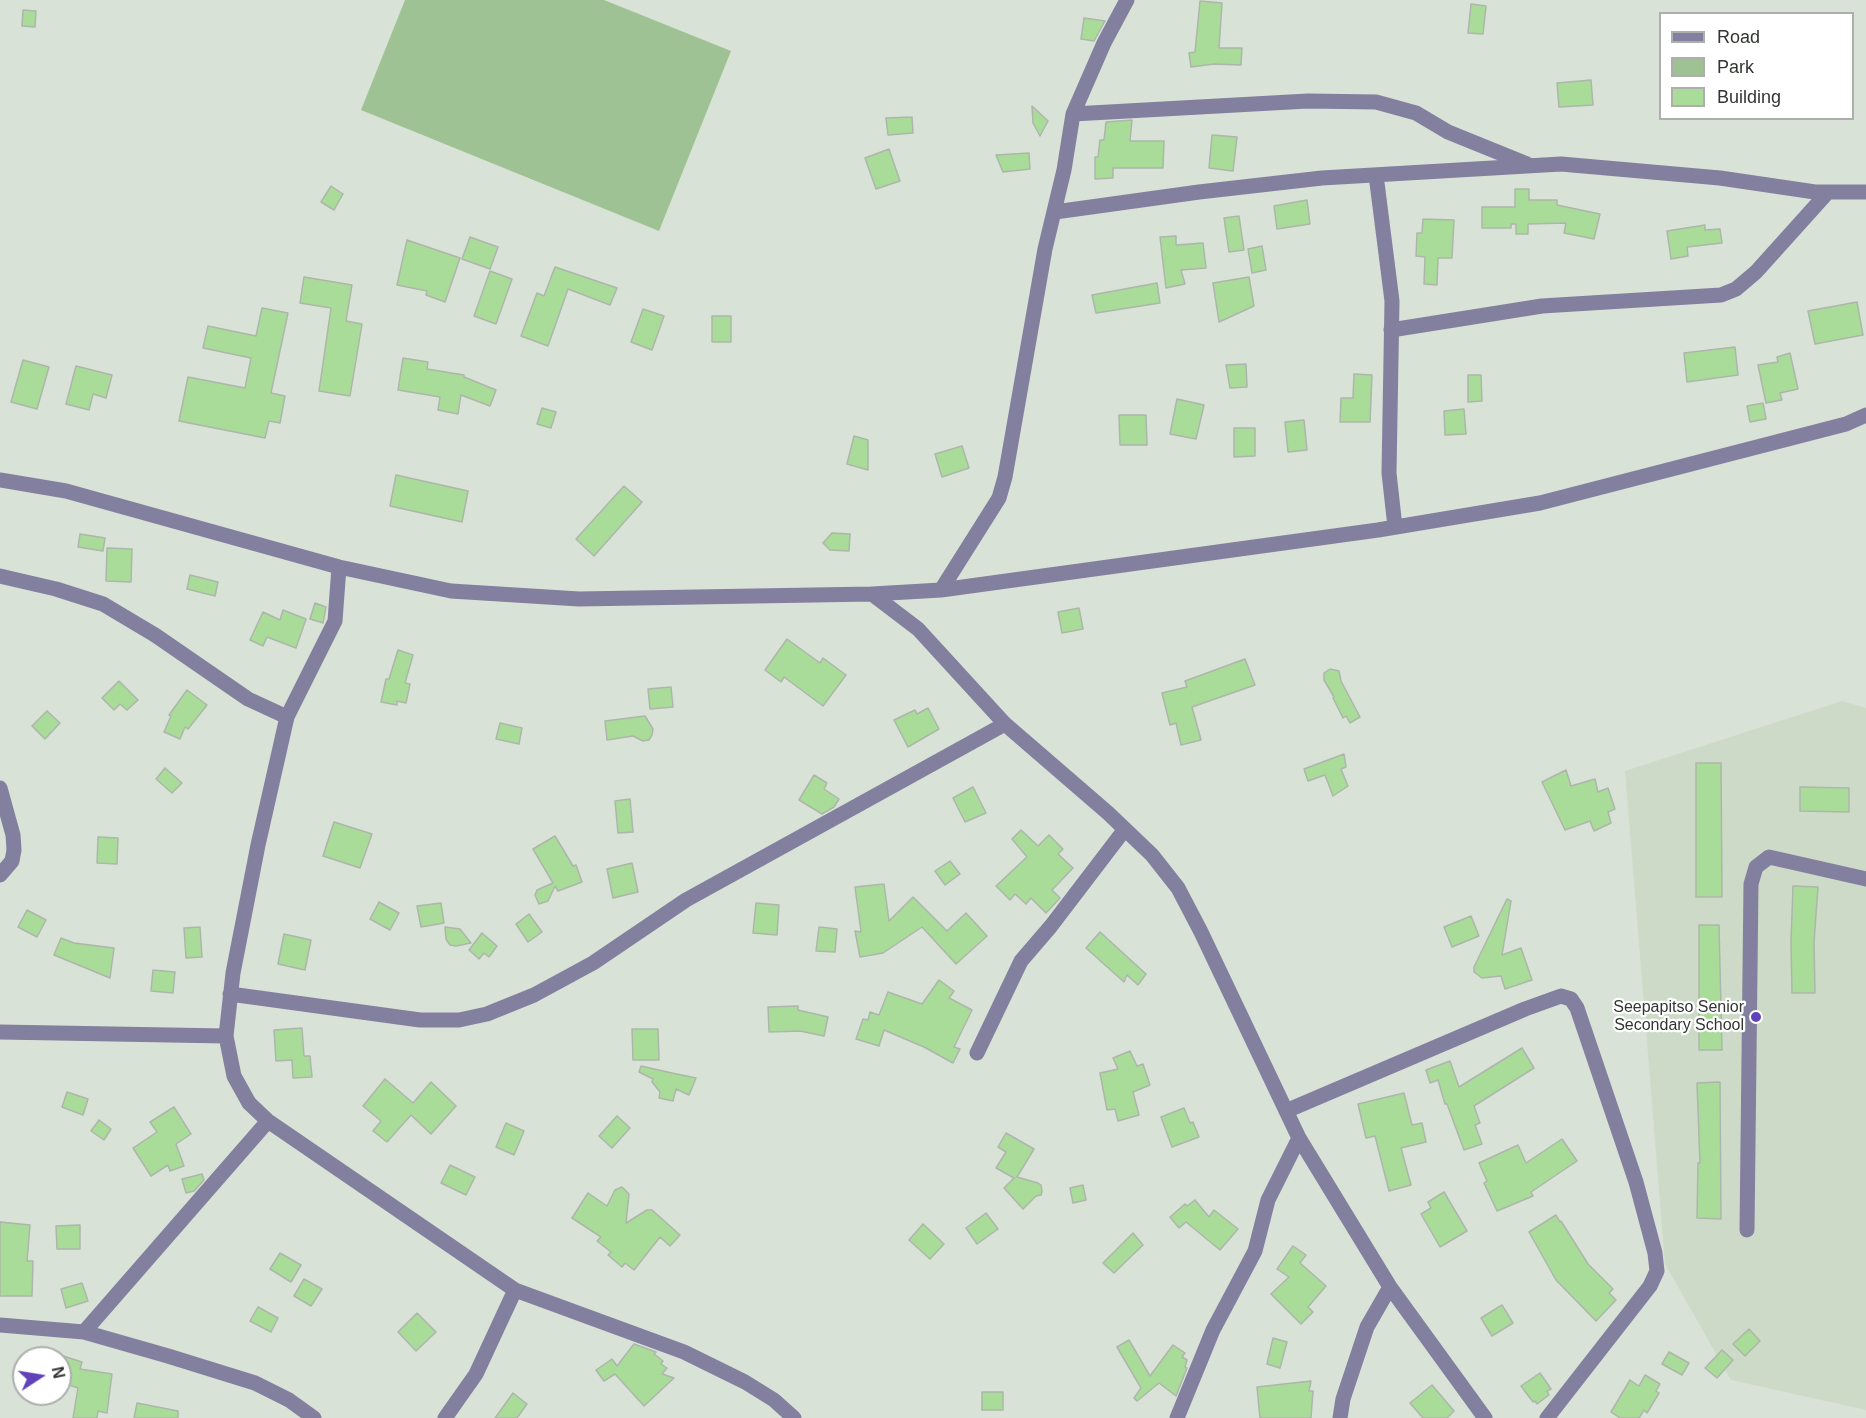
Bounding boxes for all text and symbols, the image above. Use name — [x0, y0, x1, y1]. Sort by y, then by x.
legend — [1659, 12, 1854, 120]
text: Road — [1717, 27, 1760, 47]
text: Park — [1717, 57, 1754, 77]
text: Building — [1717, 87, 1781, 107]
place label: Seepapitso Senior Secondary School — [1613, 998, 1744, 1036]
marker: Seepapitso Senior Secondary School — [1749, 1010, 1763, 1024]
north arrow — [12, 1346, 72, 1406]
text: N — [49, 1365, 68, 1380]

